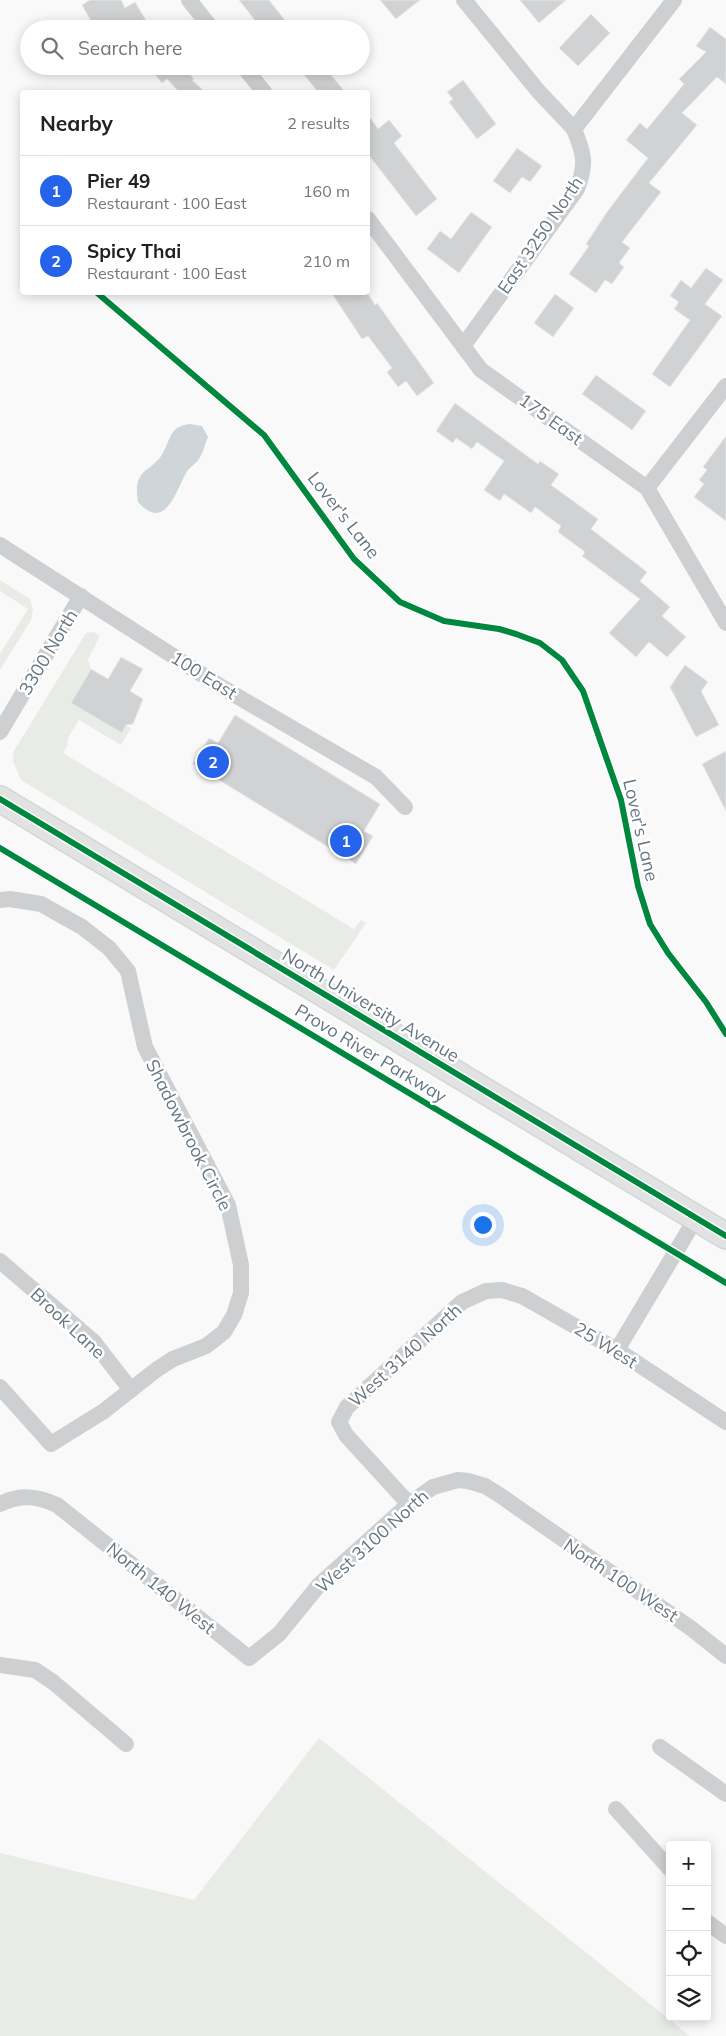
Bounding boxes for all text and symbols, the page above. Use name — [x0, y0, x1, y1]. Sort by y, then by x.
search box — [20, 20, 370, 75]
icon: search — [38, 34, 66, 62]
text: Search here — [78, 36, 182, 60]
text: Nearby — [40, 110, 113, 136]
text: 2 results — [287, 113, 350, 133]
text: Pier 49 — [87, 169, 151, 193]
street label: East 3250 North — [492, 172, 588, 298]
text: 1 — [51, 181, 61, 201]
text: 160 m — [303, 181, 350, 201]
text: Restaurant · 100 East — [87, 193, 247, 213]
text: Spicy Thai — [87, 239, 181, 263]
text: 2 — [51, 251, 61, 271]
text: 210 m — [303, 251, 350, 271]
text: Restaurant · 100 East — [87, 263, 247, 283]
street label: 175 East — [515, 388, 587, 450]
street label: Lover's Lane — [303, 467, 385, 563]
street label: 3300 North — [14, 605, 82, 699]
street label: 100 East — [167, 646, 241, 704]
pin: 2 — [197, 743, 229, 781]
street label: Lover's Lane — [618, 777, 664, 883]
pin: 1 — [330, 822, 362, 860]
street label: North University Avenue — [278, 943, 464, 1067]
street label: Provo River Parkway — [291, 999, 451, 1108]
street label: Shadowbrook Circle — [141, 1055, 237, 1215]
your location — [470, 1212, 496, 1238]
street label: Brook Lane — [26, 1282, 110, 1364]
street label: West 3140 North — [344, 1298, 466, 1412]
street label: 25 West — [570, 1317, 642, 1373]
street label: West 3100 North — [311, 1484, 433, 1598]
street label: North 100 West — [559, 1533, 683, 1627]
street label: North 140 West — [102, 1537, 220, 1639]
map controls — [666, 1841, 711, 2021]
button: + — [666, 1841, 711, 1886]
button: − — [666, 1886, 711, 1931]
button: locate — [666, 1931, 711, 1976]
button: layers — [666, 1976, 711, 2021]

